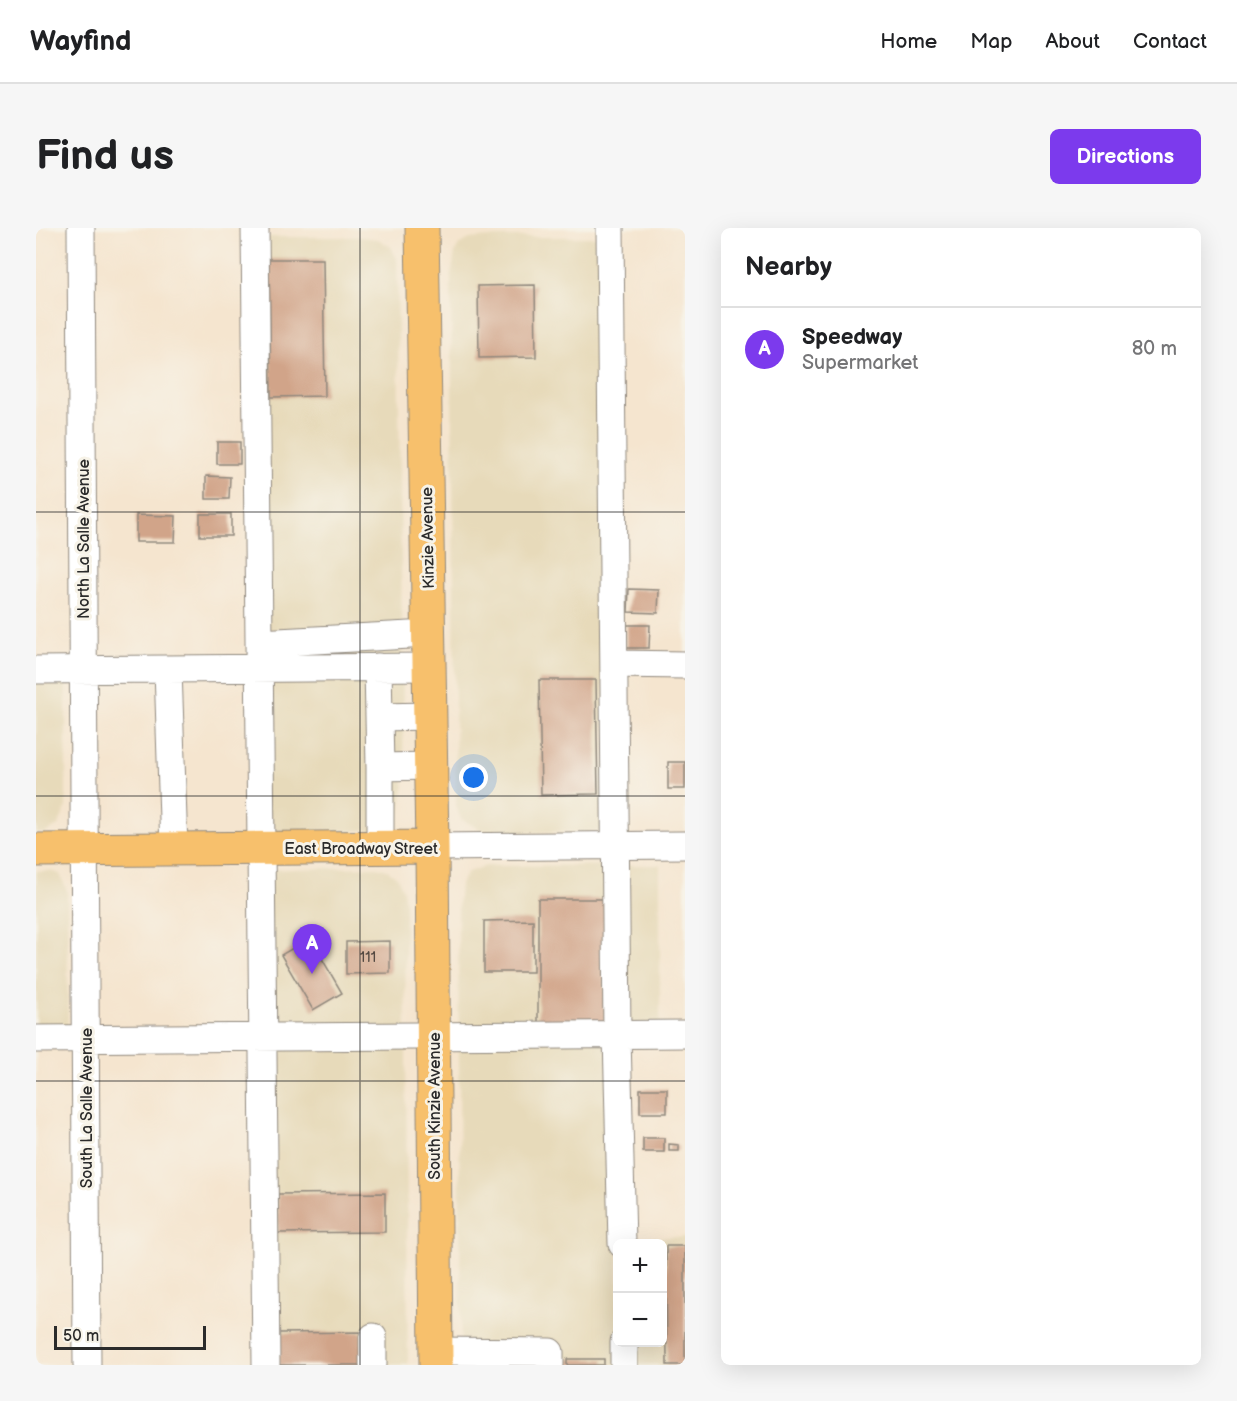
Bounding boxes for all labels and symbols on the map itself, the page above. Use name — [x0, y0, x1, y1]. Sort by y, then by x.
street label: North La Salle Avenue — [75, 458, 94, 619]
street label: Kinzie Avenue — [418, 486, 439, 589]
your location — [459, 763, 488, 792]
street label: East Broadway Street — [284, 840, 438, 859]
pin: A — [292, 924, 332, 974]
house number: 111 — [360, 949, 376, 966]
street label: South La Salle Avenue — [78, 1027, 97, 1188]
street label: South Kinzie Avenue — [426, 1032, 445, 1180]
scale bar — [54, 1323, 206, 1350]

